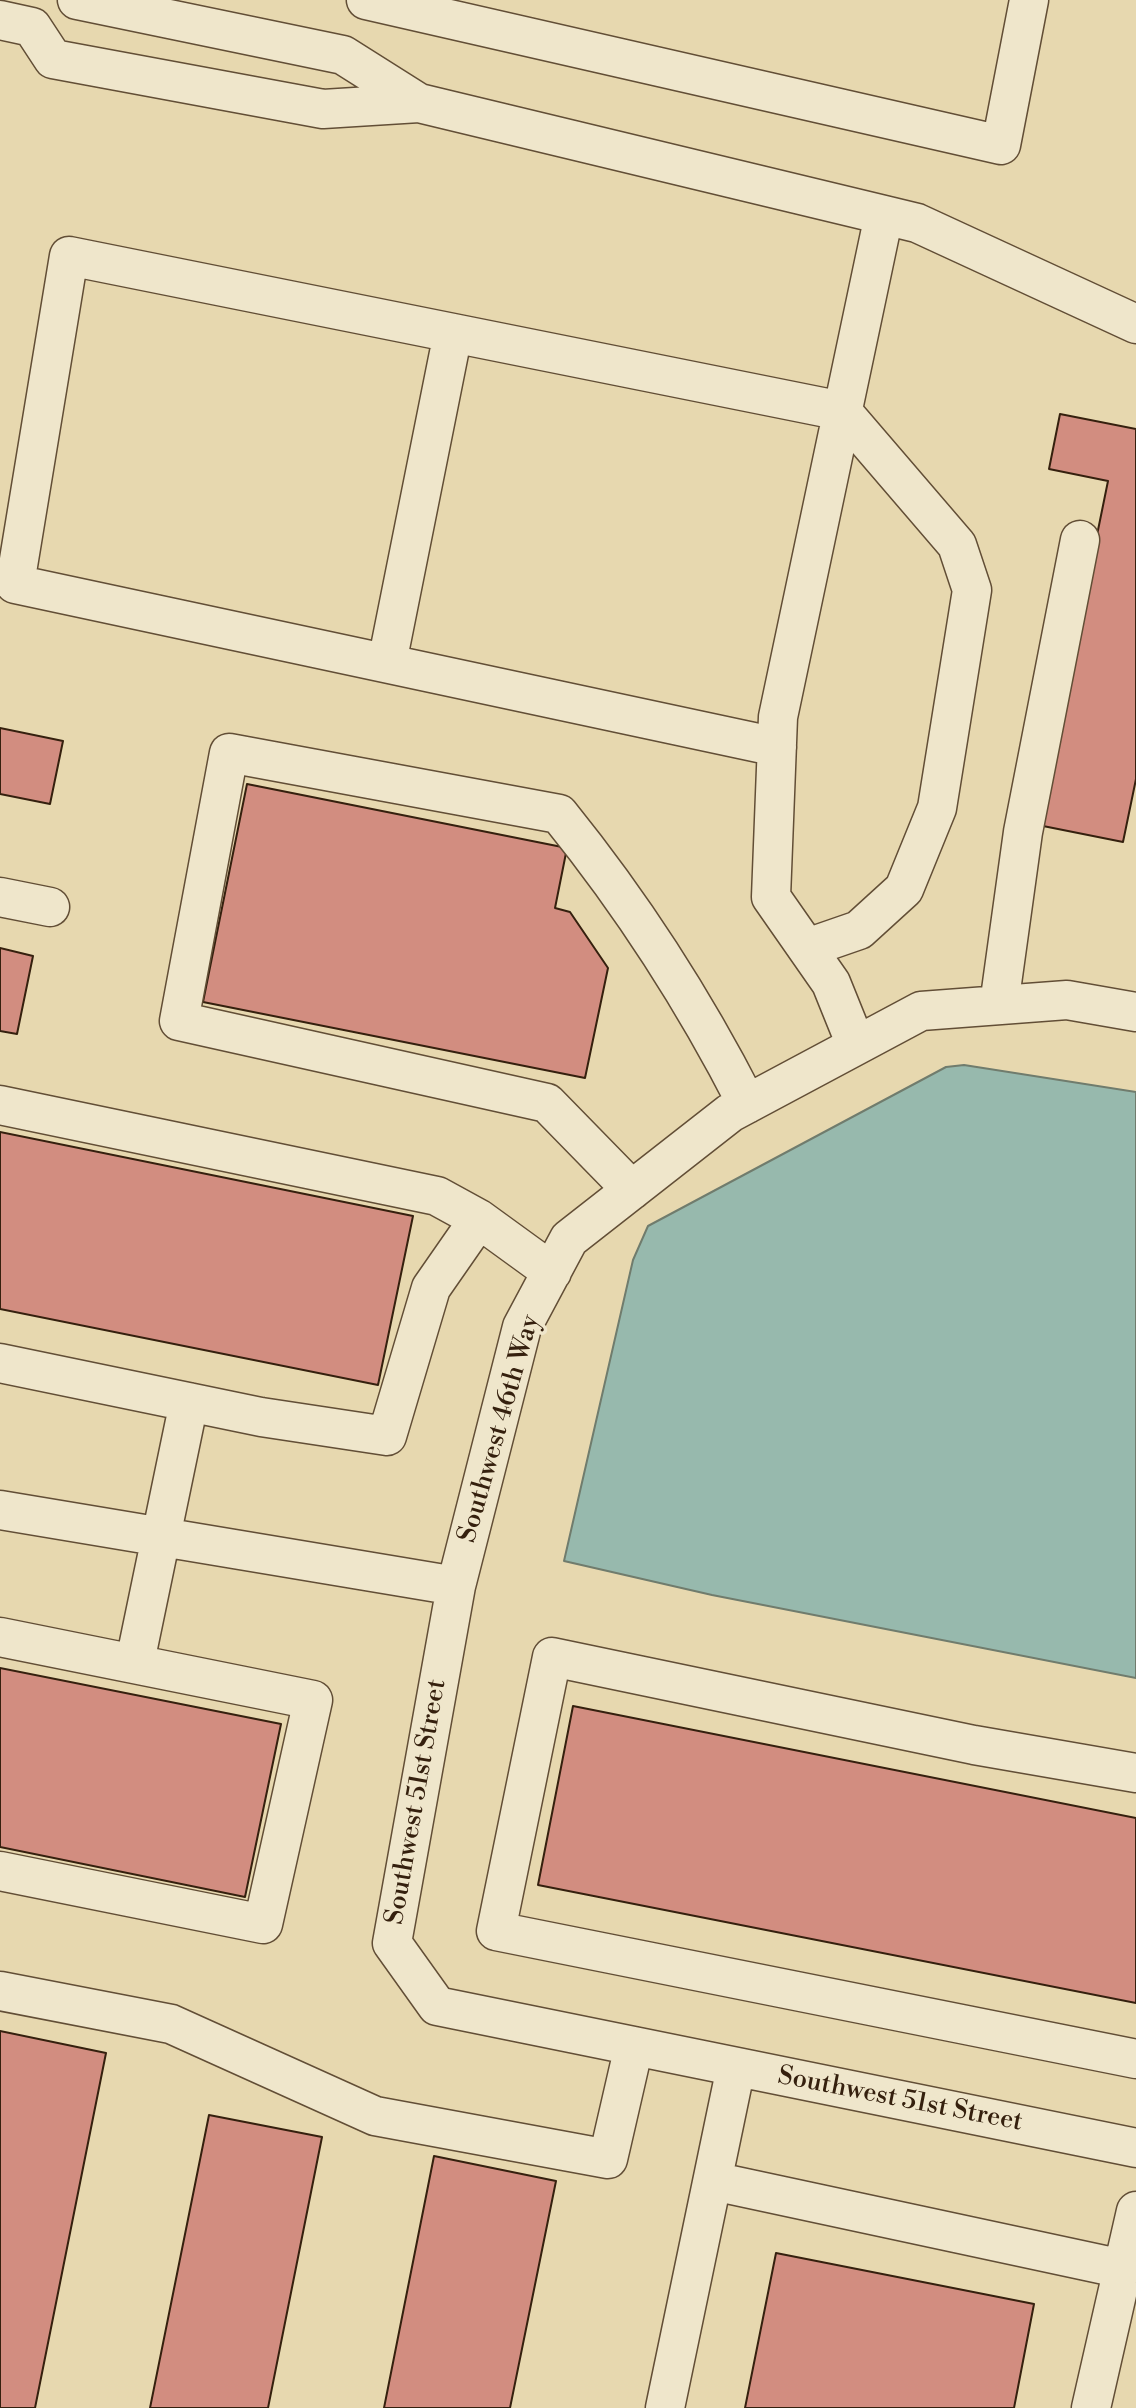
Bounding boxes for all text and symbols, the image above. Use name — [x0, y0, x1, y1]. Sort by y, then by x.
street label: Southwest 46th Way — [453, 1312, 547, 1546]
street label: Southwest 51st Street — [380, 1677, 454, 1927]
street label: Southwest 51st Street — [775, 2061, 1025, 2139]

